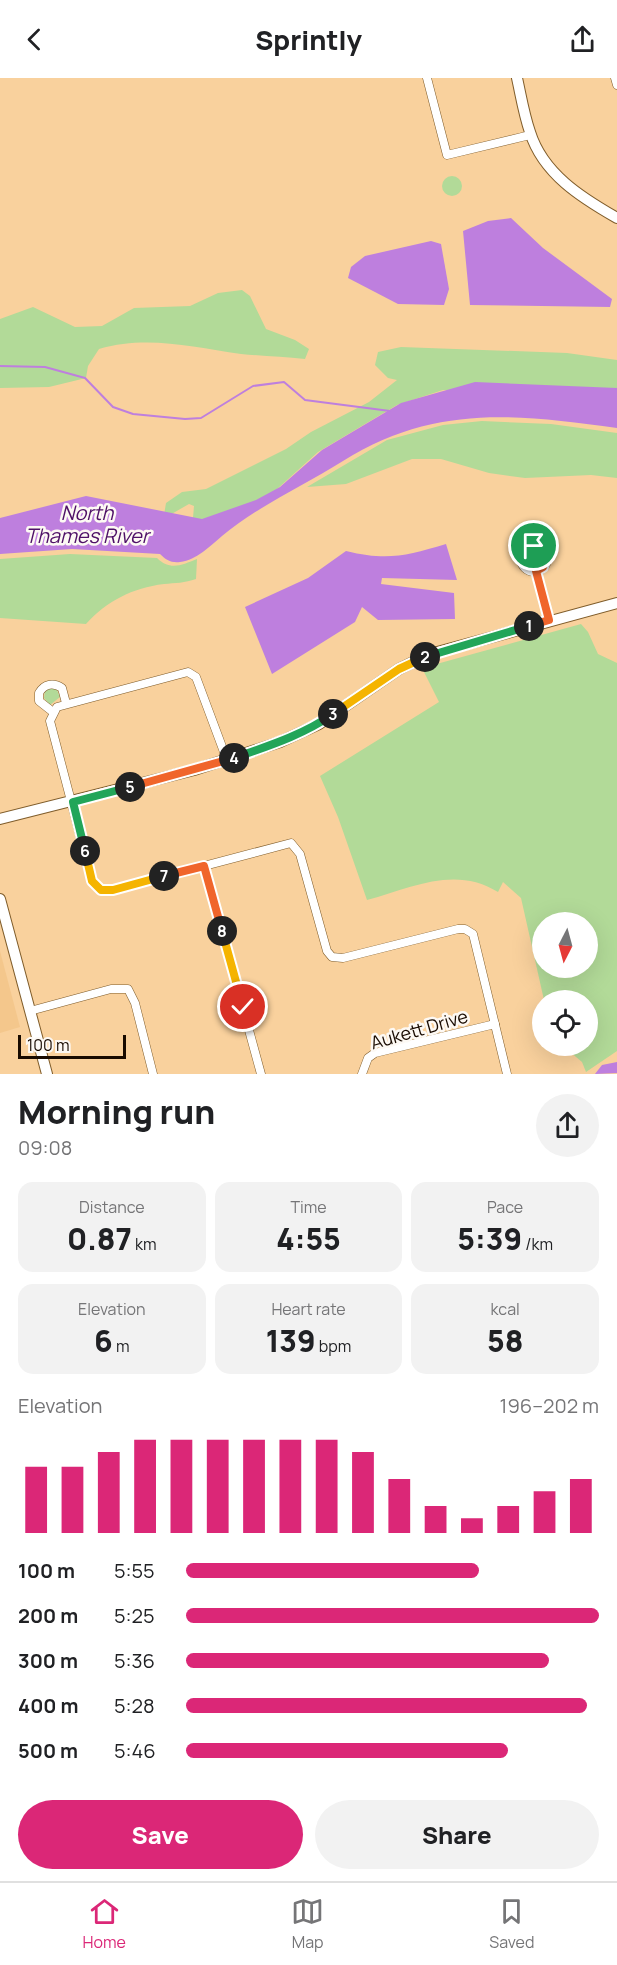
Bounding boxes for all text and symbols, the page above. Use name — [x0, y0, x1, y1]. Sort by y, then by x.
text: Sprintly — [255, 21, 362, 58]
icon: back — [18, 23, 51, 56]
icon: share — [566, 23, 599, 56]
water label: North Thames River — [25, 499, 152, 549]
pin — [508, 520, 559, 571]
icon: arrive — [517, 529, 550, 562]
pin: 1 — [514, 611, 544, 641]
text: 1 — [525, 615, 533, 637]
pin: 2 — [410, 642, 440, 672]
text: 2 — [420, 646, 430, 668]
pin: 3 — [318, 699, 348, 729]
text: 3 — [328, 703, 338, 725]
pin: 4 — [219, 743, 249, 773]
text: 4 — [229, 747, 239, 769]
pin: 5 — [115, 772, 145, 802]
text: 5 — [125, 776, 135, 798]
pin: 6 — [70, 836, 100, 866]
text: 6 — [80, 840, 90, 862]
pin: 7 — [149, 861, 179, 891]
text: 7 — [160, 865, 168, 887]
north arrow — [532, 912, 598, 978]
map controls — [532, 912, 598, 1056]
pin: 8 — [207, 916, 237, 946]
text: 8 — [217, 920, 227, 942]
pin — [217, 981, 268, 1032]
icon: check — [226, 990, 259, 1023]
button: locate — [532, 990, 598, 1056]
street label: Aukett Drive — [367, 1004, 471, 1054]
scale bar — [18, 1032, 126, 1060]
text: 100 m — [27, 1034, 70, 1056]
text: Morning run — [18, 1089, 215, 1134]
button: share — [536, 1094, 599, 1157]
text: 09:08 — [18, 1134, 72, 1161]
text: Distance — [79, 1196, 145, 1218]
text: Time — [290, 1196, 327, 1218]
text: Pace — [487, 1196, 523, 1218]
text: 0.87 — [67, 1218, 132, 1259]
text: 4:55 — [276, 1218, 341, 1259]
text: 5:39 — [457, 1218, 522, 1259]
text: km — [132, 1233, 157, 1255]
text: /km — [522, 1233, 553, 1255]
text: Elevation — [78, 1298, 146, 1320]
text: Heart rate — [271, 1298, 346, 1320]
text: kcal — [491, 1298, 520, 1320]
text: 6 — [94, 1320, 113, 1361]
text: 139 — [266, 1320, 316, 1361]
text: 58 — [487, 1320, 523, 1361]
text: m — [113, 1335, 130, 1357]
text: bpm — [316, 1335, 351, 1357]
text: Elevation — [18, 1392, 102, 1419]
text: 196–202 m — [500, 1392, 599, 1419]
text: 100 m — [18, 1557, 75, 1584]
text: 5:55 — [114, 1557, 155, 1584]
text: 200 m — [18, 1602, 78, 1629]
text: 5:25 — [114, 1602, 154, 1629]
text: 300 m — [18, 1647, 78, 1674]
text: 5:36 — [114, 1647, 155, 1674]
text: 400 m — [18, 1692, 78, 1719]
text: 5:28 — [114, 1692, 155, 1719]
text: 500 m — [18, 1737, 78, 1764]
text: 5:46 — [114, 1737, 156, 1764]
button: Save — [18, 1800, 303, 1869]
button: Share — [315, 1800, 599, 1869]
tab: Home — [83, 1895, 126, 1953]
tab: Map — [291, 1895, 324, 1953]
tab: Saved — [489, 1895, 534, 1953]

